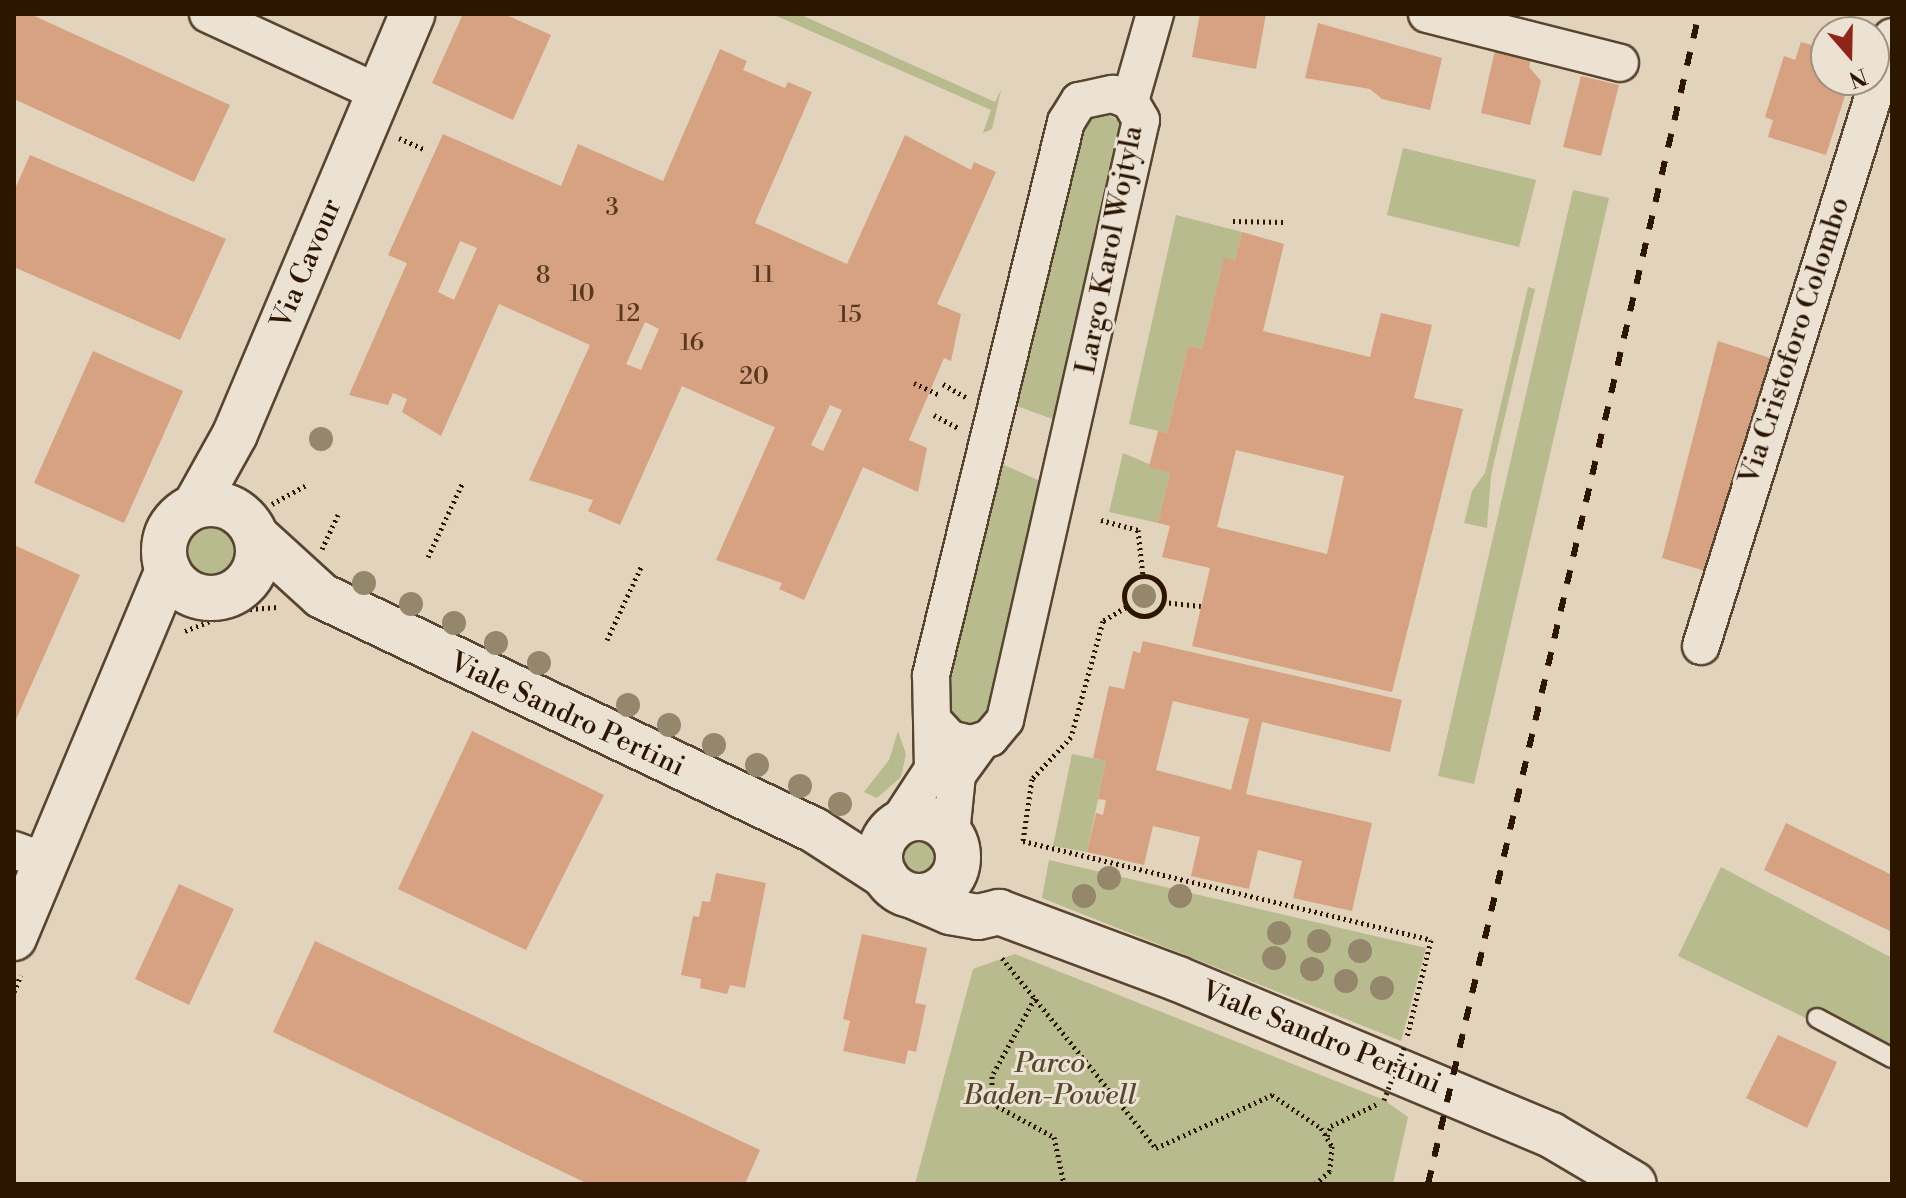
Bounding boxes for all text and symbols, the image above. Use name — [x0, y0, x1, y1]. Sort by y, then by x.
north arrow — [1810, 16, 1890, 96]
text: N — [1845, 61, 1870, 93]
street label: Largo Karol Wojtyla — [1069, 123, 1151, 377]
street label: Via Cristoforo Colombo — [1733, 193, 1857, 489]
street label: Via Cavour — [265, 194, 349, 334]
house number: 3 — [605, 195, 619, 223]
house number: 11 — [752, 262, 774, 290]
house number: 8 — [536, 263, 550, 291]
house number: 10 — [569, 281, 595, 309]
house number: 12 — [616, 301, 640, 329]
house number: 15 — [838, 302, 862, 330]
house number: 16 — [680, 330, 704, 358]
house number: 20 — [739, 364, 769, 392]
street label: Viale Sandro Pertini — [444, 646, 690, 784]
street label: Viale Sandro Pertini — [1196, 975, 1446, 1101]
park label: Parco Baden-Powell — [963, 1047, 1137, 1113]

